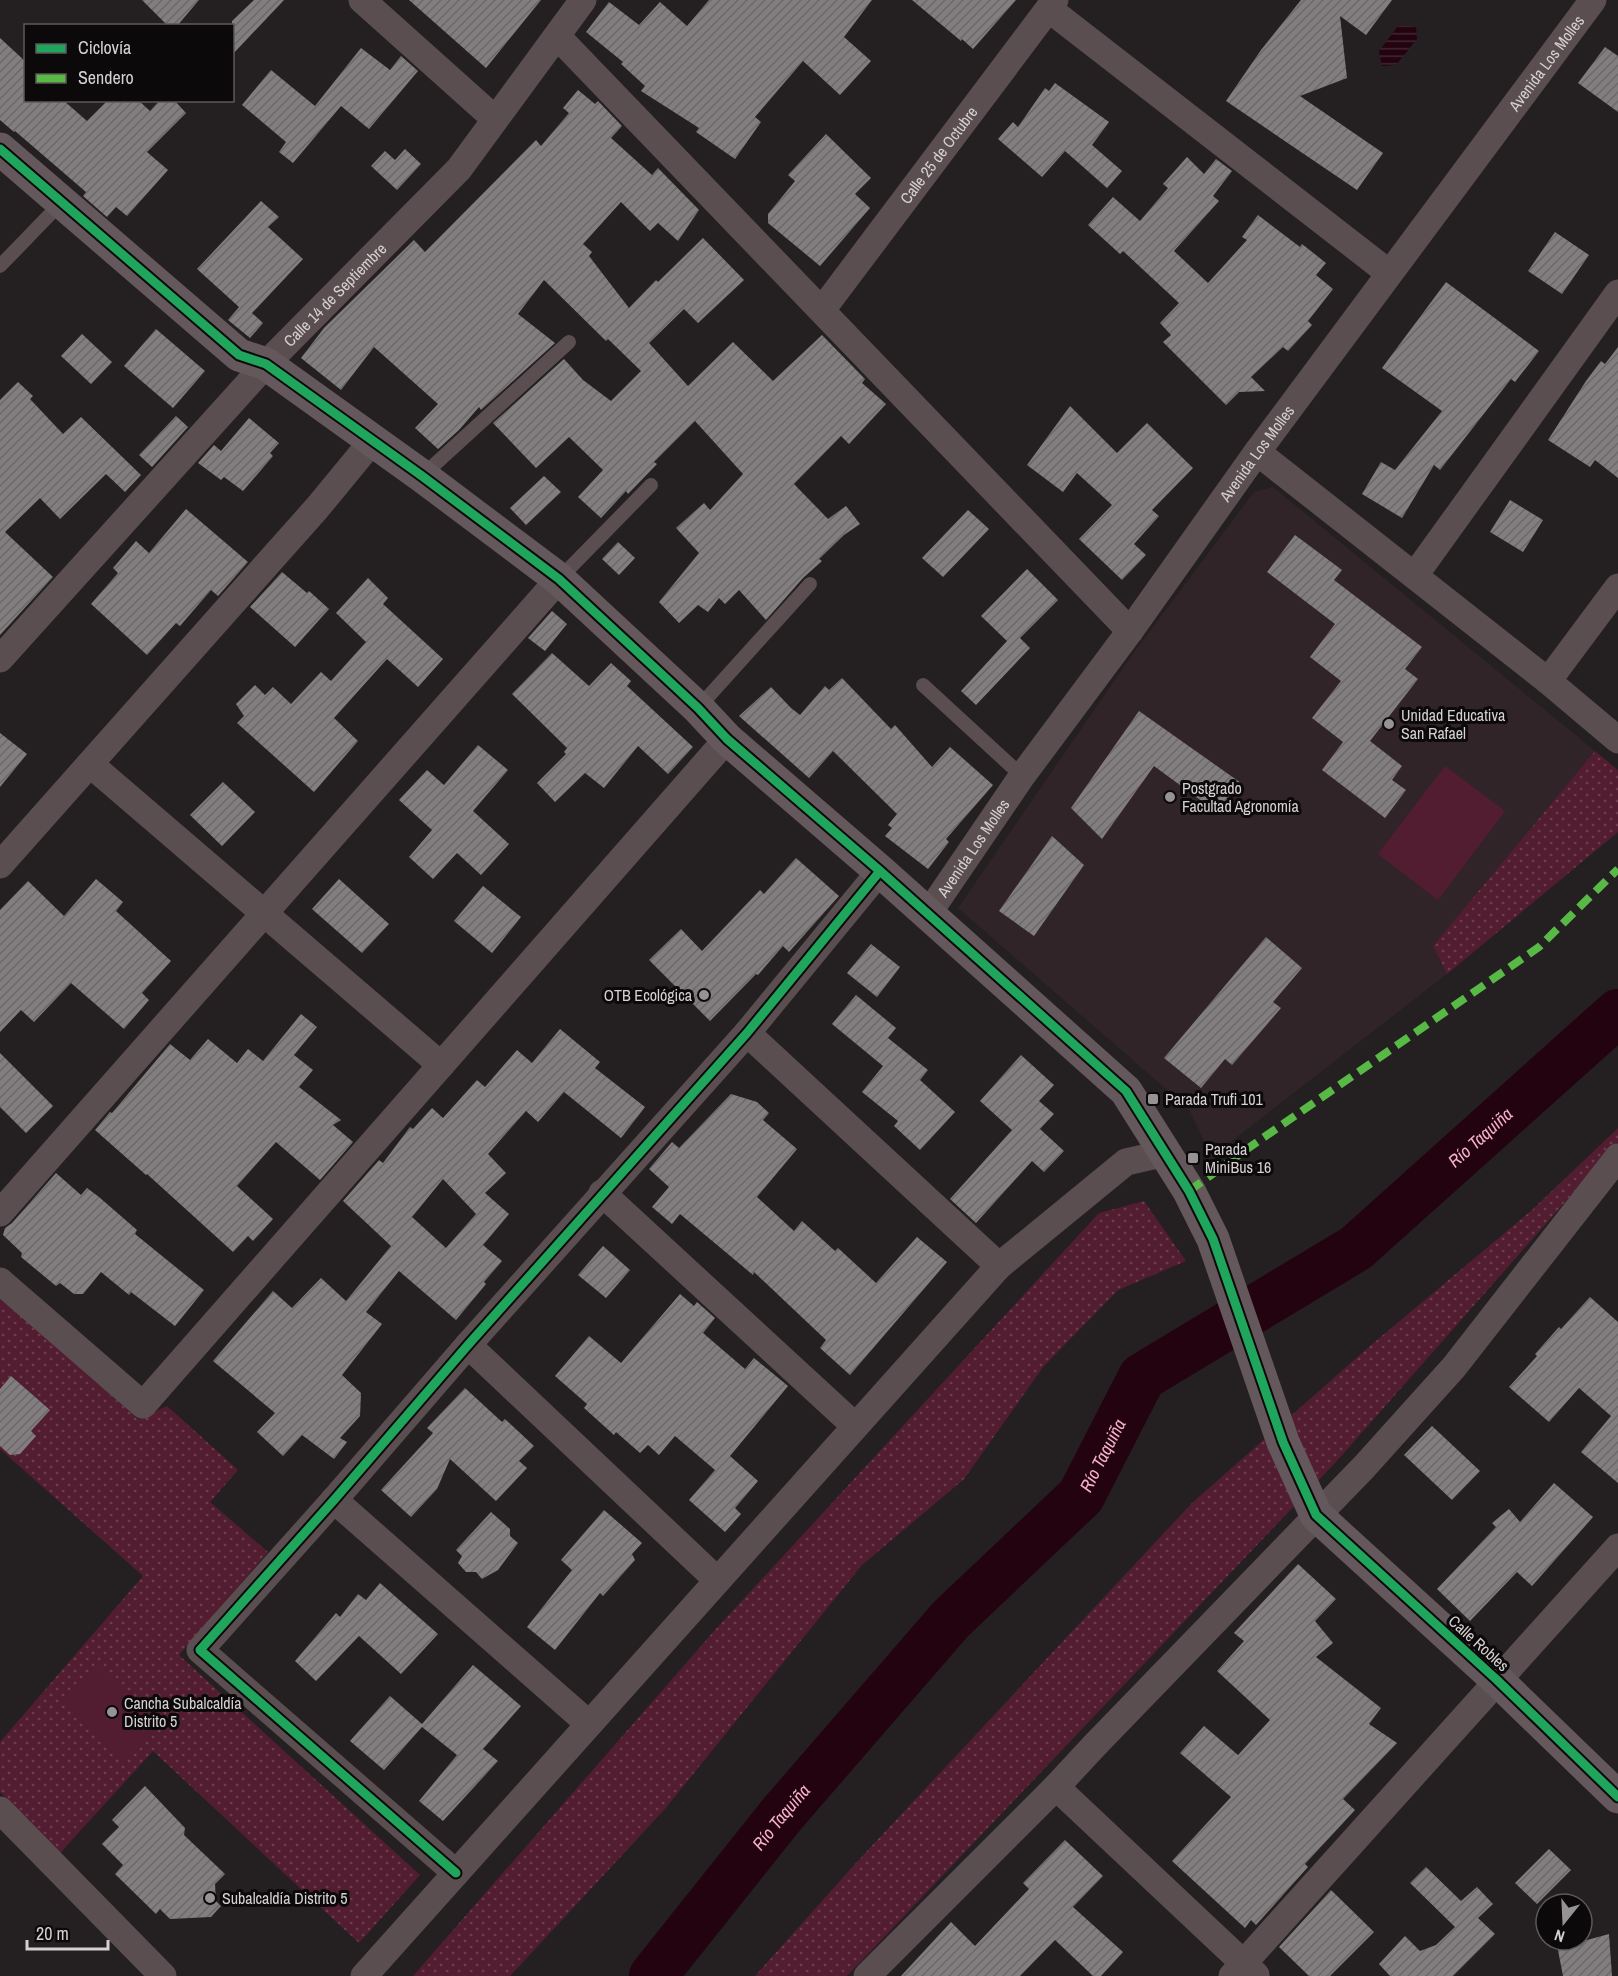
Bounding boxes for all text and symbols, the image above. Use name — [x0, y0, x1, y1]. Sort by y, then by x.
street label: Avenida Los Molles — [1503, 11, 1589, 116]
legend — [24, 24, 234, 102]
text: Ciclovía — [78, 35, 131, 60]
text: Sendero — [78, 65, 134, 90]
street label: Calle 25 de Octubre — [895, 102, 982, 208]
street label: Calle 14 de Septiembre — [278, 238, 391, 351]
street label: Avenida Los Molles — [1214, 401, 1299, 507]
place label: Unidad Educativa San Rafael — [1401, 704, 1506, 744]
marker: Unidad Educativa San Rafael — [1382, 717, 1396, 731]
place label: Postgrado Facultad Agronomía — [1182, 777, 1299, 817]
marker: Postgrado Facultad Agronomía — [1163, 790, 1177, 804]
street label: Avenida Los Molles — [931, 794, 1014, 902]
place label: OTB Ecológica — [604, 984, 693, 1006]
marker: OTB Ecológica — [697, 988, 711, 1002]
place label: Parada Trufi 101 — [1165, 1088, 1263, 1110]
marker: Parada Trufi 101 — [1146, 1092, 1160, 1106]
water label: Río Taquiña — [1442, 1101, 1518, 1173]
place label: Parada MiniBus 16 — [1205, 1138, 1271, 1178]
marker: Parada MiniBus 16 — [1186, 1151, 1200, 1165]
water label: Río Taquiña — [1073, 1414, 1131, 1496]
street label: Calle Robles — [1444, 1610, 1514, 1676]
place label: Cancha Subalcaldía Distrito 5 — [124, 1692, 242, 1732]
marker: Cancha Subalcaldía Distrito 5 — [105, 1705, 119, 1719]
water label: Río Taquiña — [746, 1778, 815, 1855]
place label: Subalcaldía Distrito 5 — [222, 1887, 347, 1909]
marker: Subalcaldía Distrito 5 — [203, 1891, 217, 1905]
north arrow — [1534, 1892, 1594, 1952]
scale bar — [27, 1913, 108, 1951]
text: 20 m — [36, 1921, 69, 1946]
text: N — [1551, 1924, 1567, 1948]

